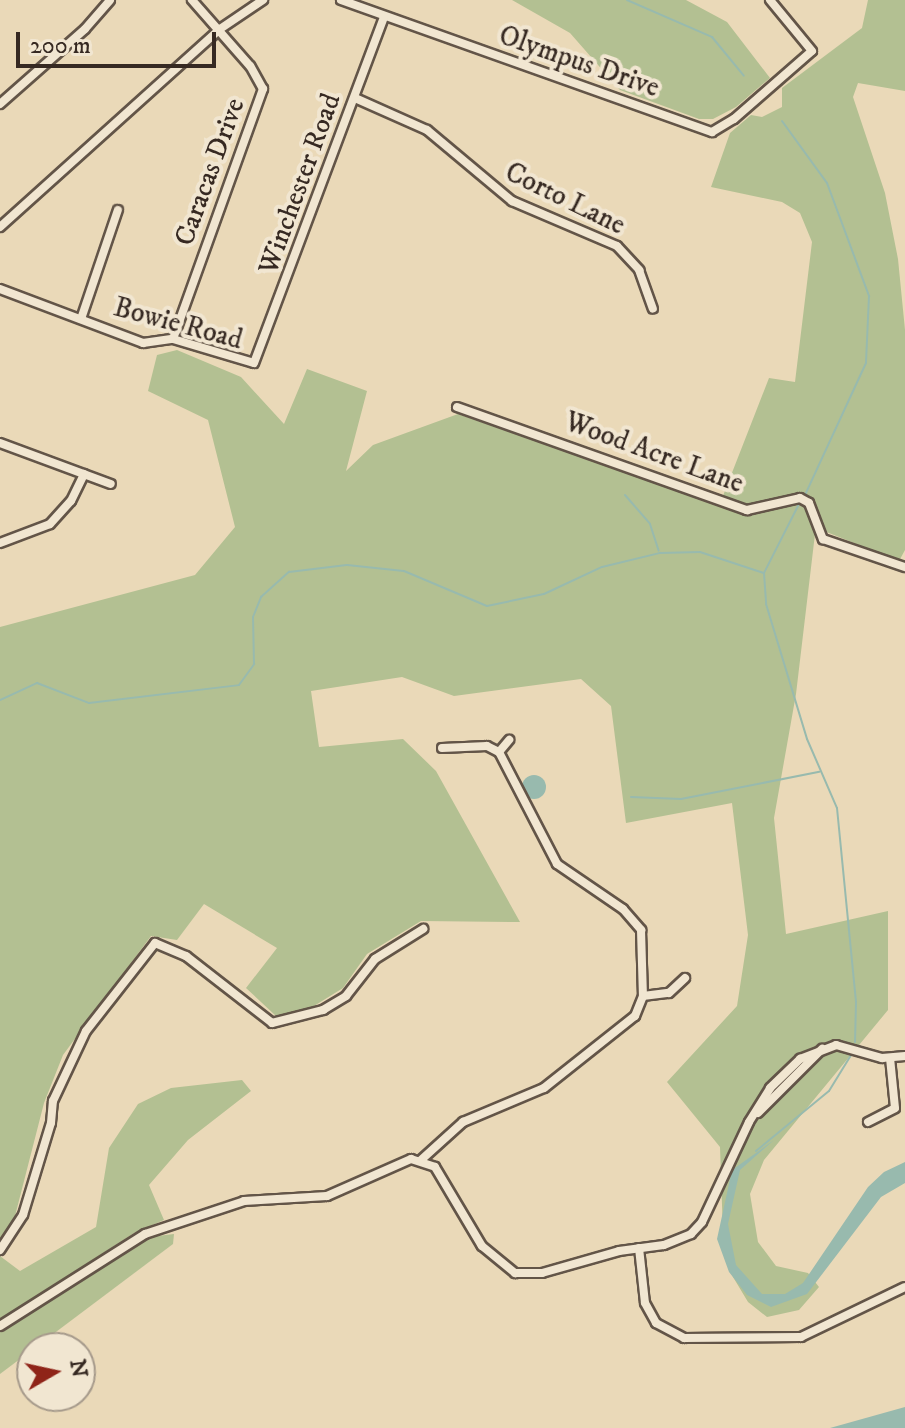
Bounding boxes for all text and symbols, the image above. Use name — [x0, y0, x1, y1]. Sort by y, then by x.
scale bar — [20, 16, 220, 66]
street label: Olympus Drive — [494, 19, 664, 105]
text: 200 m — [30, 31, 91, 61]
street label: Winchester Road — [252, 89, 348, 279]
street label: Caracas Drive — [168, 94, 252, 250]
street label: Corto Lane — [500, 156, 630, 242]
street label: Bowie Road — [110, 291, 246, 357]
street label: Wood Acre Lane — [560, 405, 748, 501]
north arrow — [16, 1332, 96, 1412]
text: N — [63, 1357, 93, 1380]

